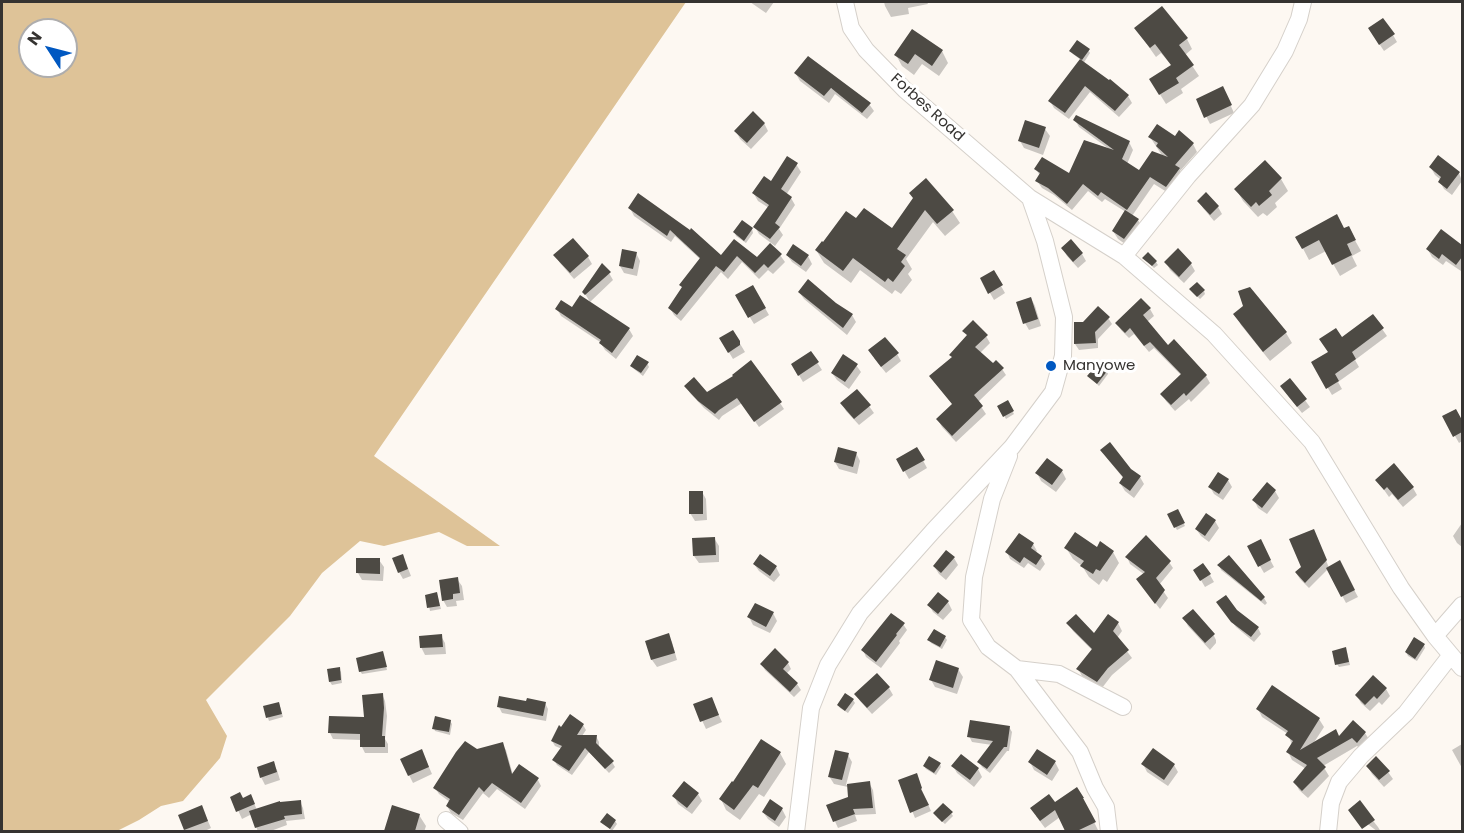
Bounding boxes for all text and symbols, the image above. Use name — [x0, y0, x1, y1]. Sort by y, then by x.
north arrow — [18, 18, 78, 78]
text: N — [22, 27, 47, 50]
street label: Forbes Road — [886, 70, 968, 146]
place label: Manyowe — [1063, 357, 1135, 375]
marker: Manyowe — [1044, 359, 1058, 373]

